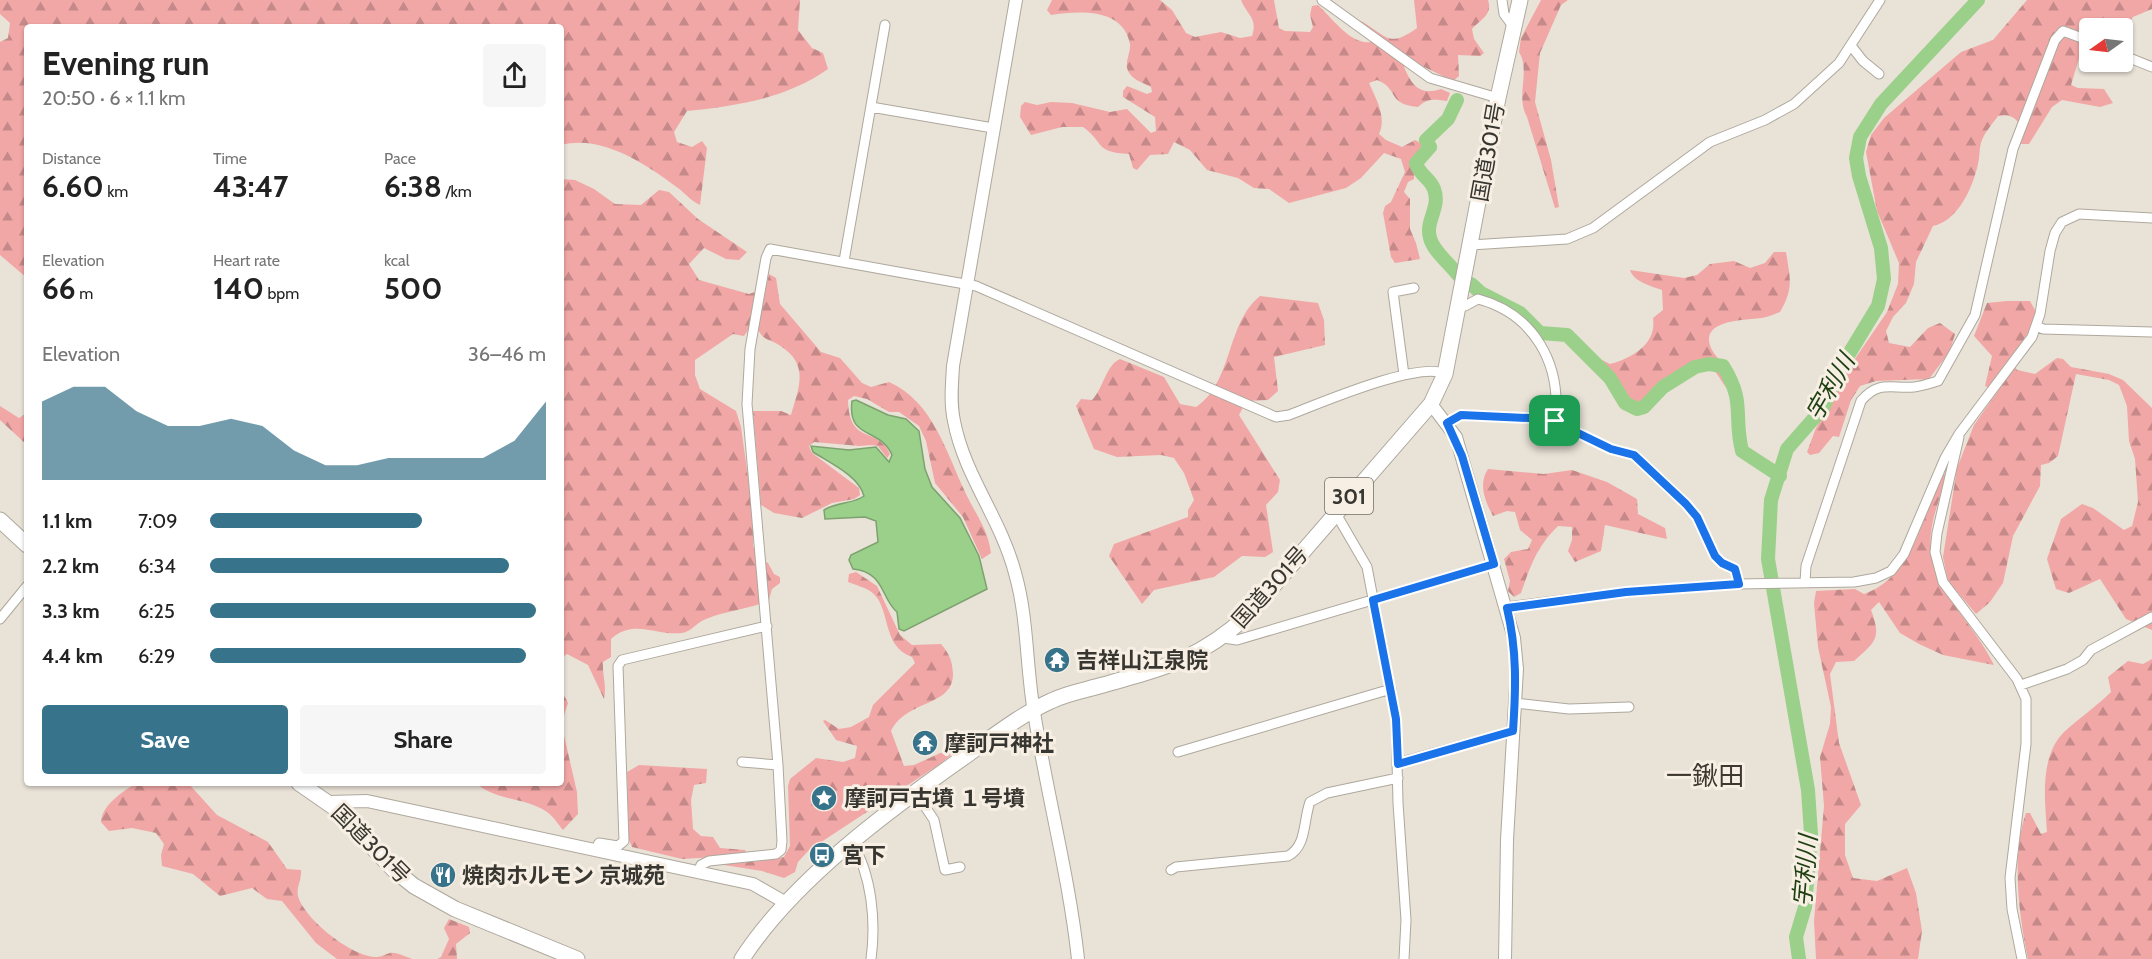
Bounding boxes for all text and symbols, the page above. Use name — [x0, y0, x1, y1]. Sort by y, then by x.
north arrow — [2079, 18, 2133, 72]
map controls — [2079, 18, 2133, 72]
text: Evening run — [42, 43, 209, 83]
button: share — [483, 44, 546, 107]
text: 20:50 · 6 × 1.1 km — [42, 86, 186, 110]
street label: 国道301号 — [1466, 100, 1510, 204]
text: Distance — [42, 149, 101, 168]
text: Time — [213, 149, 247, 168]
text: Pace — [384, 149, 416, 168]
text: 6.60 — [42, 168, 104, 205]
text: 43:47 — [213, 168, 288, 205]
text: 6:38 — [384, 168, 442, 205]
text: km — [104, 182, 128, 201]
text: /km — [442, 182, 472, 201]
text: Elevation — [42, 251, 105, 270]
text: Heart rate — [213, 251, 280, 270]
text: kcal — [384, 251, 410, 270]
text: 66 — [42, 270, 76, 307]
text: 140 — [213, 270, 264, 307]
text: 500 — [384, 270, 442, 307]
text: m — [76, 284, 93, 303]
text: bpm — [264, 284, 299, 303]
text: Elevation — [42, 342, 120, 366]
text: 36–46 m — [468, 342, 546, 366]
water label: 宇利川 — [1799, 346, 1862, 425]
pin — [1529, 395, 1580, 446]
icon: arrive — [1538, 404, 1571, 437]
road number: 301 — [1325, 478, 1373, 514]
text: 1.1 km — [42, 509, 92, 533]
text: 7:09 — [138, 509, 178, 533]
street label: 国道301号 — [1226, 541, 1314, 633]
text: 2.2 km — [42, 554, 99, 578]
text: 6:34 — [138, 554, 176, 578]
text: 3.3 km — [42, 599, 100, 623]
text: 6:25 — [138, 599, 175, 623]
text: 4.4 km — [42, 644, 103, 668]
text: 6:29 — [138, 644, 175, 668]
temple icon: 吉祥山江泉院 — [1042, 645, 1072, 675]
place label: 吉祥山江泉院 — [1076, 647, 1208, 674]
button: Save — [42, 705, 288, 774]
button: Share — [300, 705, 546, 774]
temple icon: 摩訶戸神社 — [910, 728, 940, 758]
place label: 摩訶戸神社 — [944, 730, 1054, 757]
district label: 一鍬田 — [1666, 760, 1744, 792]
place icon: 摩訶戸古墳 １号墳 — [809, 783, 839, 813]
place label: 摩訶戸古墳 １号墳 — [844, 785, 1025, 812]
street label: 国道301号 — [326, 799, 416, 889]
water label: 宇利川 — [1787, 831, 1823, 908]
bus stop icon: 宮下 — [807, 840, 837, 870]
place label: 宮下 — [842, 842, 886, 869]
restaurant icon: 焼肉ホルモン 京城苑 — [428, 860, 458, 890]
place label: 焼肉ホルモン 京城苑 — [462, 862, 665, 889]

